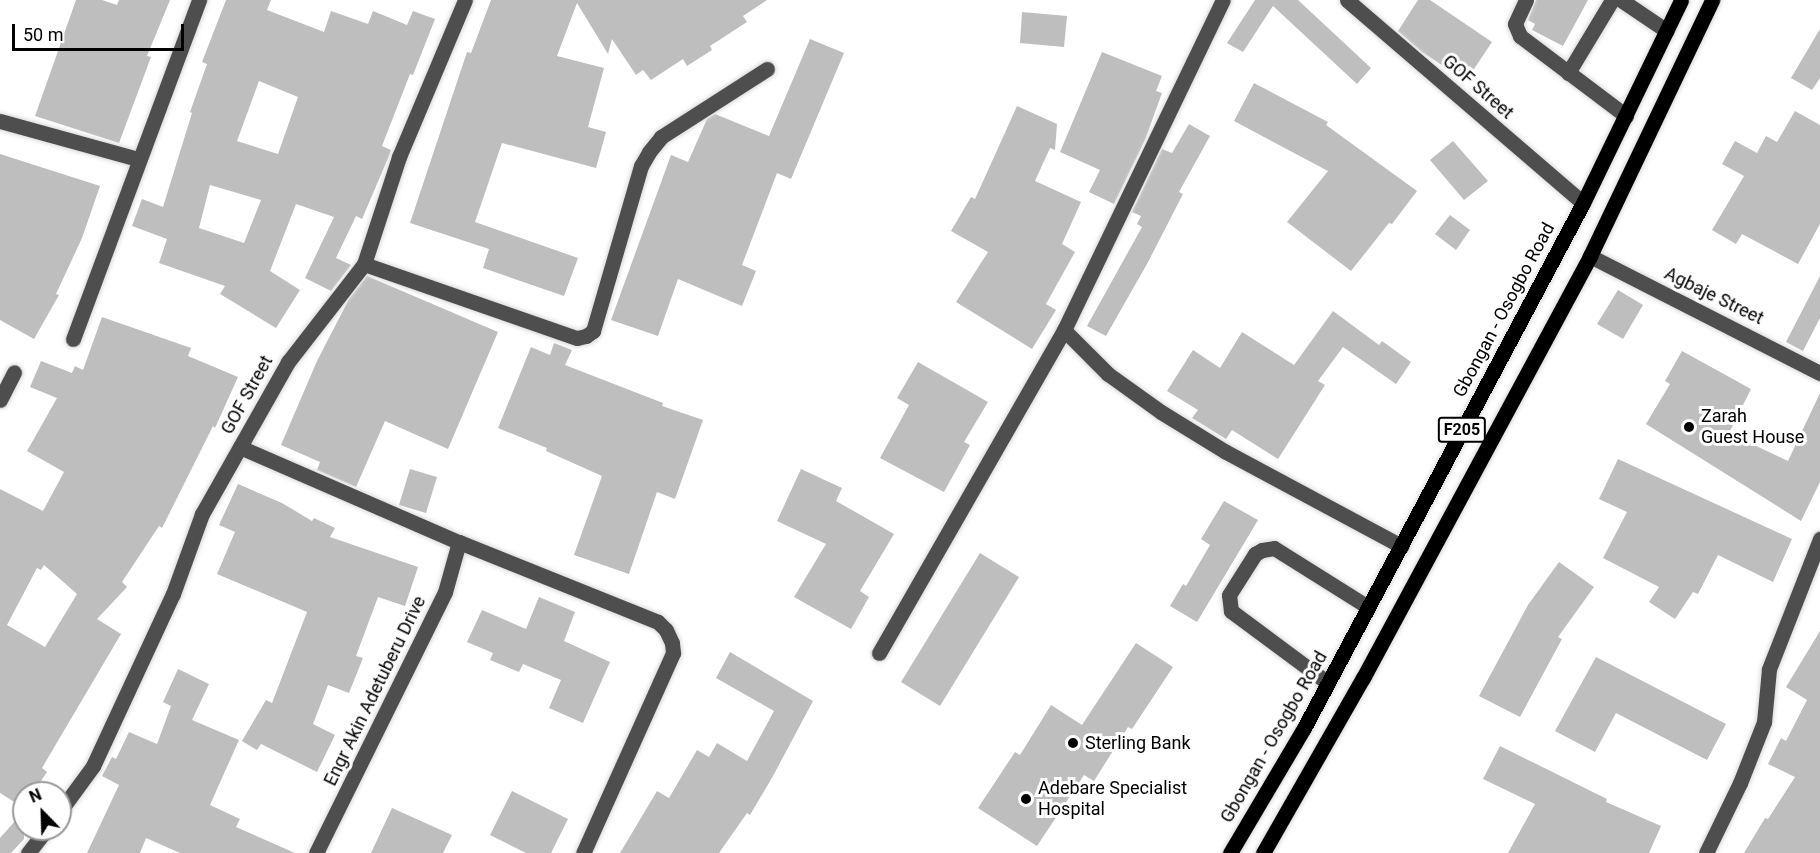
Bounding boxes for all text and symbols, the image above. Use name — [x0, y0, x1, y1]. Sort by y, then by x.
scale bar — [15, 12, 188, 50]
text: 50 m — [23, 24, 63, 45]
street label: GOF Street — [1438, 50, 1518, 124]
street label: Gbongan - Osogbo Road — [1449, 219, 1559, 401]
street label: Agbaje Street — [1661, 263, 1767, 329]
street label: GOF Street — [217, 352, 277, 438]
place label: Zarah Guest House — [1701, 406, 1804, 448]
road number: F205 — [1436, 417, 1488, 443]
marker: Zarah Guest House — [1682, 420, 1696, 434]
street label: Engr Akin Adetuberu Drive — [320, 593, 430, 789]
street label: Gbongan - Osogbo Road — [1216, 647, 1332, 827]
place label: Sterling Bank — [1085, 732, 1191, 754]
marker: Sterling Bank — [1066, 736, 1080, 750]
place label: Adebare Specialist Hospital — [1038, 778, 1187, 820]
north arrow — [12, 781, 72, 841]
text: N — [27, 785, 44, 807]
marker: Adebare Specialist Hospital — [1019, 792, 1033, 806]

